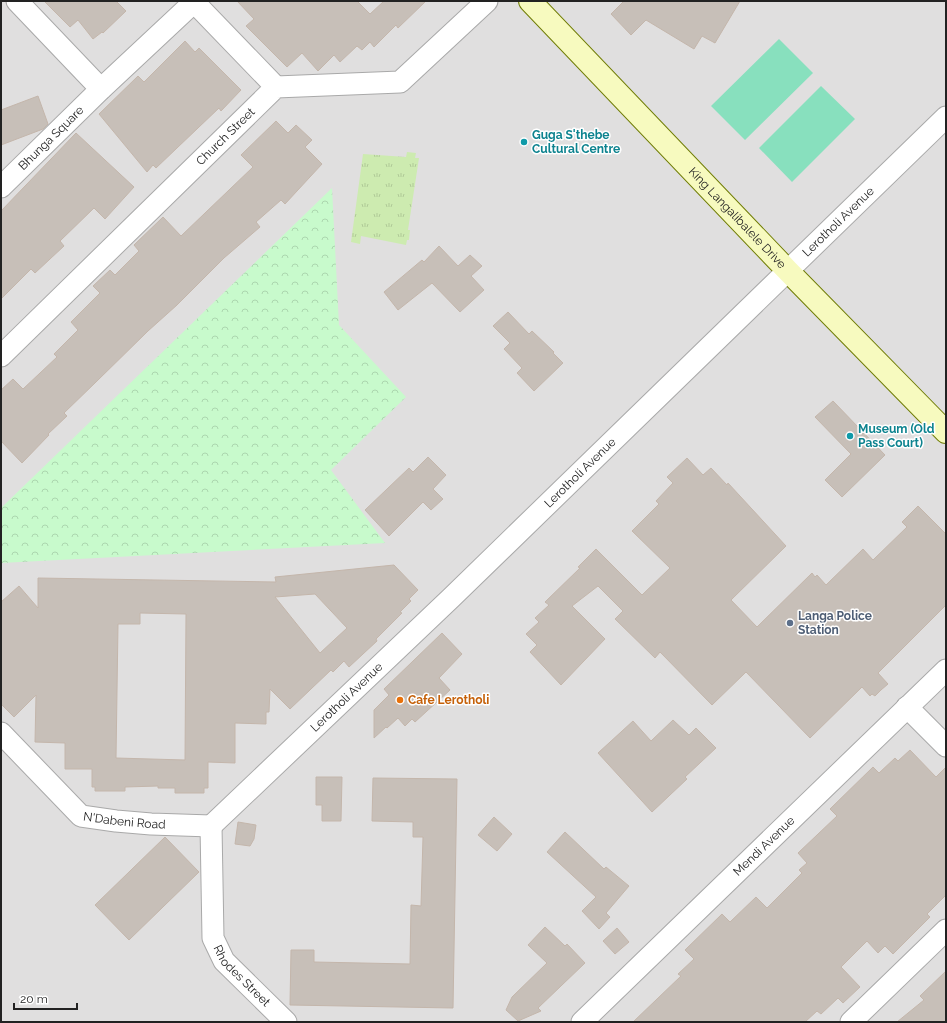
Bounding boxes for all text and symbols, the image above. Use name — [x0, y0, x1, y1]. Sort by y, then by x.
street label: Bhunga Square — [16, 103, 86, 173]
street label: Church Street — [193, 105, 258, 168]
place label: Guga S'thebe Cultural Centre — [532, 128, 620, 156]
marker: Guga S'thebe Cultural Centre — [519, 137, 529, 147]
street label: King Langalibalele Drive — [686, 164, 789, 271]
street label: Lerotholi Avenue — [800, 184, 877, 259]
place label: Museum (Old Pass Court) — [858, 422, 935, 450]
marker: Museum (Old Pass Court) — [845, 431, 855, 441]
street label: Lerotholi Avenue — [542, 435, 619, 510]
place label: Langa Police Station — [798, 609, 872, 637]
marker: Langa Police Station — [785, 618, 795, 628]
street label: Lerotholi Avenue — [308, 660, 385, 735]
place label: Cafe Lerotholi — [408, 693, 489, 707]
marker: Cafe Lerotholi — [395, 695, 405, 705]
street label: N'Dabeni Road — [82, 809, 166, 831]
street label: Mendi Avenue — [730, 813, 797, 879]
street label: Rhodes Street — [210, 943, 273, 1009]
scale bar — [14, 985, 77, 1011]
text: 20 m — [20, 992, 48, 1006]

